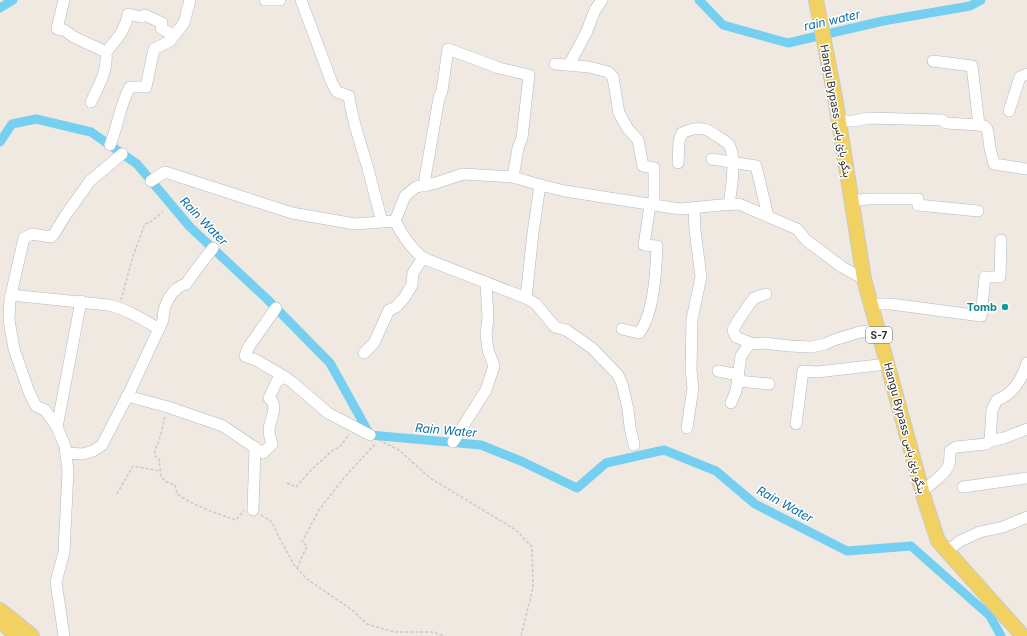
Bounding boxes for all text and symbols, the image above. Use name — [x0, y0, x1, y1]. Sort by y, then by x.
water label: rain water — [802, 6, 862, 34]
street label: Hangu Bypass ہنگو بائ پاس — [816, 43, 855, 179]
water label: Rain Water — [177, 193, 231, 249]
place label: Tomb — [967, 300, 997, 314]
marker: Tomb — [1000, 302, 1010, 312]
road number: S-7 — [866, 327, 892, 343]
street label: Hangu Bypass ہنگو بائ پاس — [880, 361, 929, 495]
water label: Rain Water — [414, 420, 478, 440]
water label: Rain Water — [754, 482, 816, 526]

